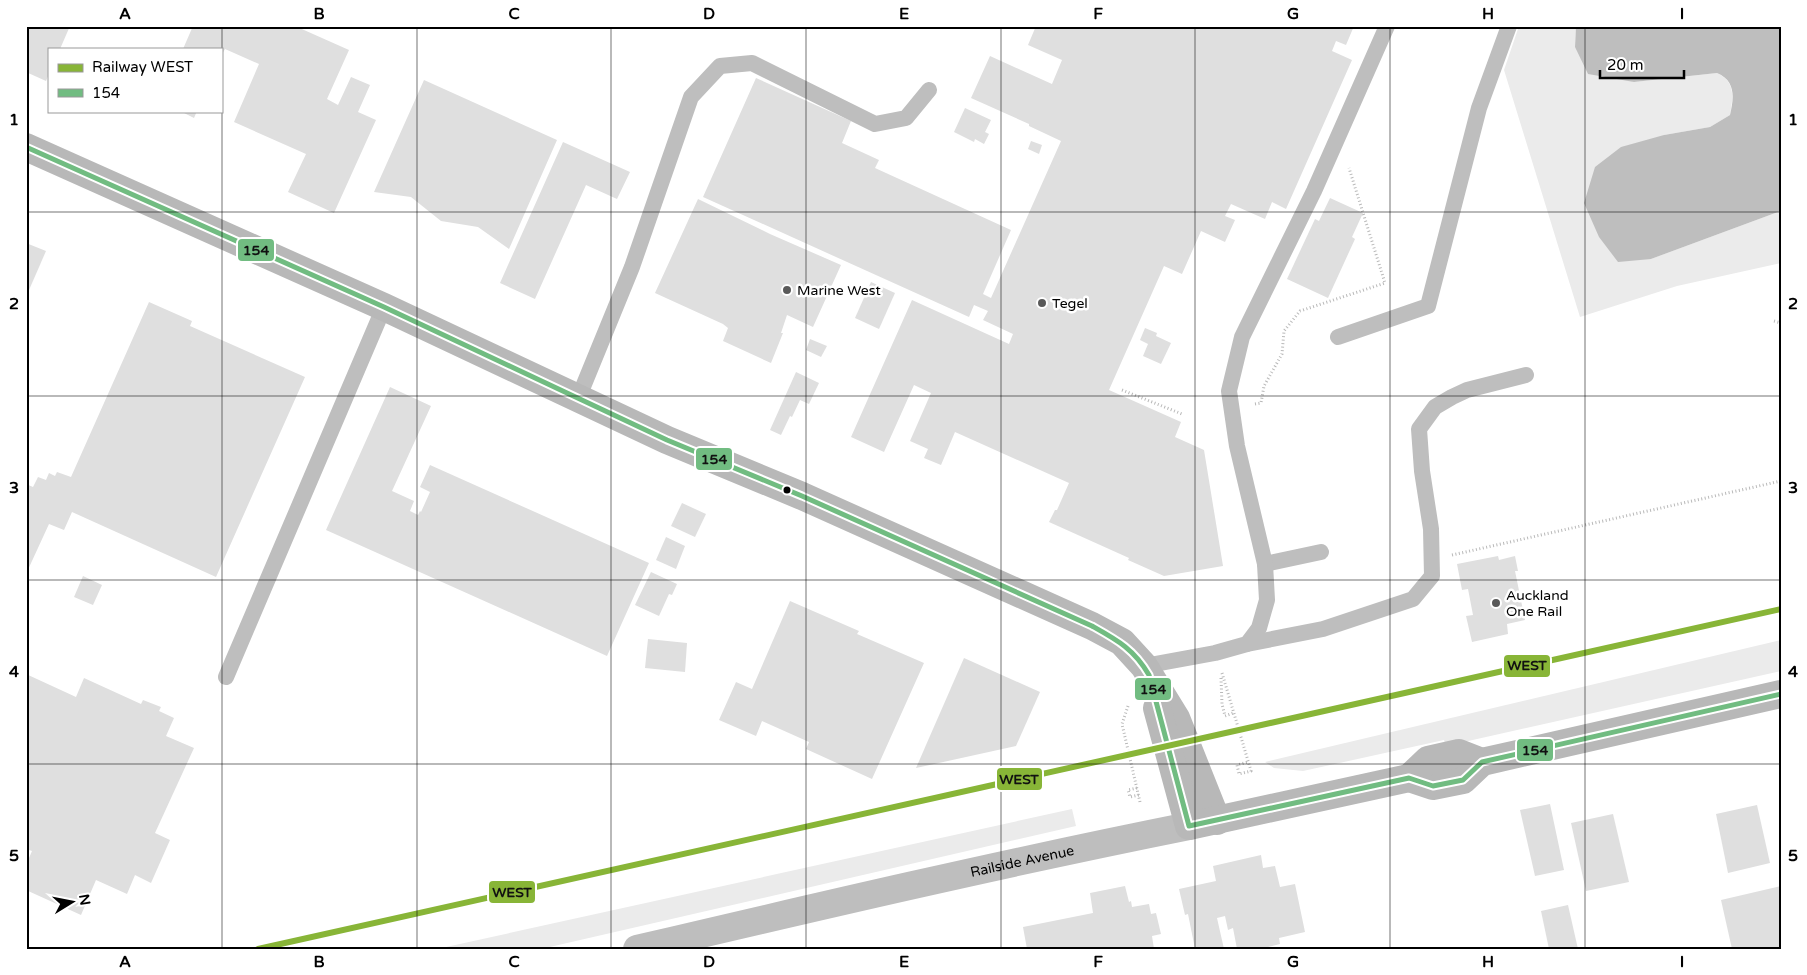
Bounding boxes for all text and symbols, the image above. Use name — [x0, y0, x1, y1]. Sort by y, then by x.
text: A — [119, 4, 131, 24]
text: B — [313, 4, 325, 24]
text: C — [508, 4, 520, 24]
text: D — [703, 4, 715, 24]
text: E — [899, 4, 909, 24]
text: F — [1093, 4, 1103, 24]
text: G — [1287, 4, 1299, 24]
text: H — [1482, 4, 1494, 24]
text: I — [1680, 4, 1684, 24]
legend — [48, 48, 222, 112]
scale bar — [1600, 48, 1683, 80]
text: 20 m — [1607, 56, 1644, 74]
text: Railway WEST — [92, 58, 193, 76]
text: 154 — [92, 84, 120, 102]
text: 1 — [9, 110, 19, 130]
text: 1 — [1788, 110, 1798, 130]
line badge: 154 — [237, 238, 275, 262]
text: 154 — [243, 242, 269, 259]
place label: Marine West — [797, 282, 881, 299]
marker: Marine West — [781, 284, 793, 296]
text: 2 — [9, 294, 19, 314]
text: 2 — [1788, 294, 1798, 314]
place label: Tegel — [1052, 295, 1088, 312]
marker: Tegel — [1036, 297, 1048, 309]
line badge: 154 — [695, 447, 733, 471]
text: 154 — [701, 451, 727, 468]
text: 3 — [9, 478, 19, 498]
text: 3 — [1788, 478, 1798, 498]
unlabelled marker — [782, 485, 792, 495]
place label: Auckland One Rail — [1506, 587, 1569, 620]
marker: Auckland One Rail — [1490, 597, 1502, 609]
line badge: WEST — [1503, 654, 1551, 678]
text: WEST — [1507, 657, 1547, 674]
text: 4 — [9, 662, 19, 682]
text: 4 — [1788, 662, 1798, 682]
line badge: 154 — [1134, 677, 1172, 701]
text: 154 — [1140, 681, 1166, 698]
line badge: 154 — [1516, 738, 1554, 762]
text: 154 — [1522, 742, 1548, 759]
line badge: WEST — [996, 767, 1043, 791]
text: WEST — [999, 771, 1039, 788]
street label: Railside Avenue — [969, 841, 1076, 881]
text: 5 — [9, 846, 19, 866]
text: 5 — [1788, 846, 1798, 866]
north arrow — [48, 878, 98, 928]
line badge: WEST — [488, 880, 536, 904]
text: WEST — [492, 884, 532, 901]
text: N — [75, 893, 94, 907]
text: A — [119, 952, 131, 972]
text: B — [313, 952, 325, 972]
text: C — [508, 952, 520, 972]
text: D — [703, 952, 715, 972]
text: E — [899, 952, 909, 972]
text: F — [1093, 952, 1103, 972]
text: G — [1287, 952, 1299, 972]
text: H — [1482, 952, 1494, 972]
text: I — [1680, 952, 1684, 972]

